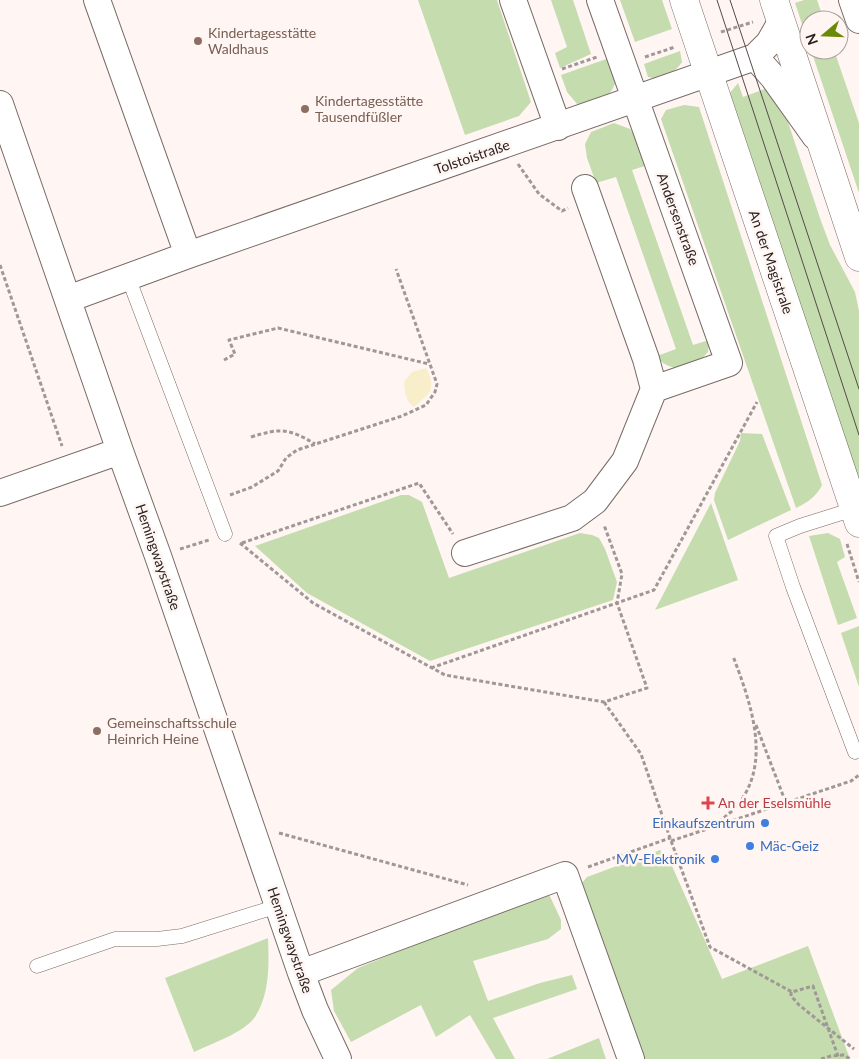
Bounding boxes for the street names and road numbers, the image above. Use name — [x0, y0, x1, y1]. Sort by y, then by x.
street label: Tolstoistraße — [432, 136, 512, 177]
street label: Andersenstraße — [654, 170, 703, 267]
street label: An der Magistrale — [746, 208, 797, 316]
street label: Hemingwaystraße — [132, 502, 185, 612]
street label: Hemingwaystraße — [264, 885, 317, 995]

